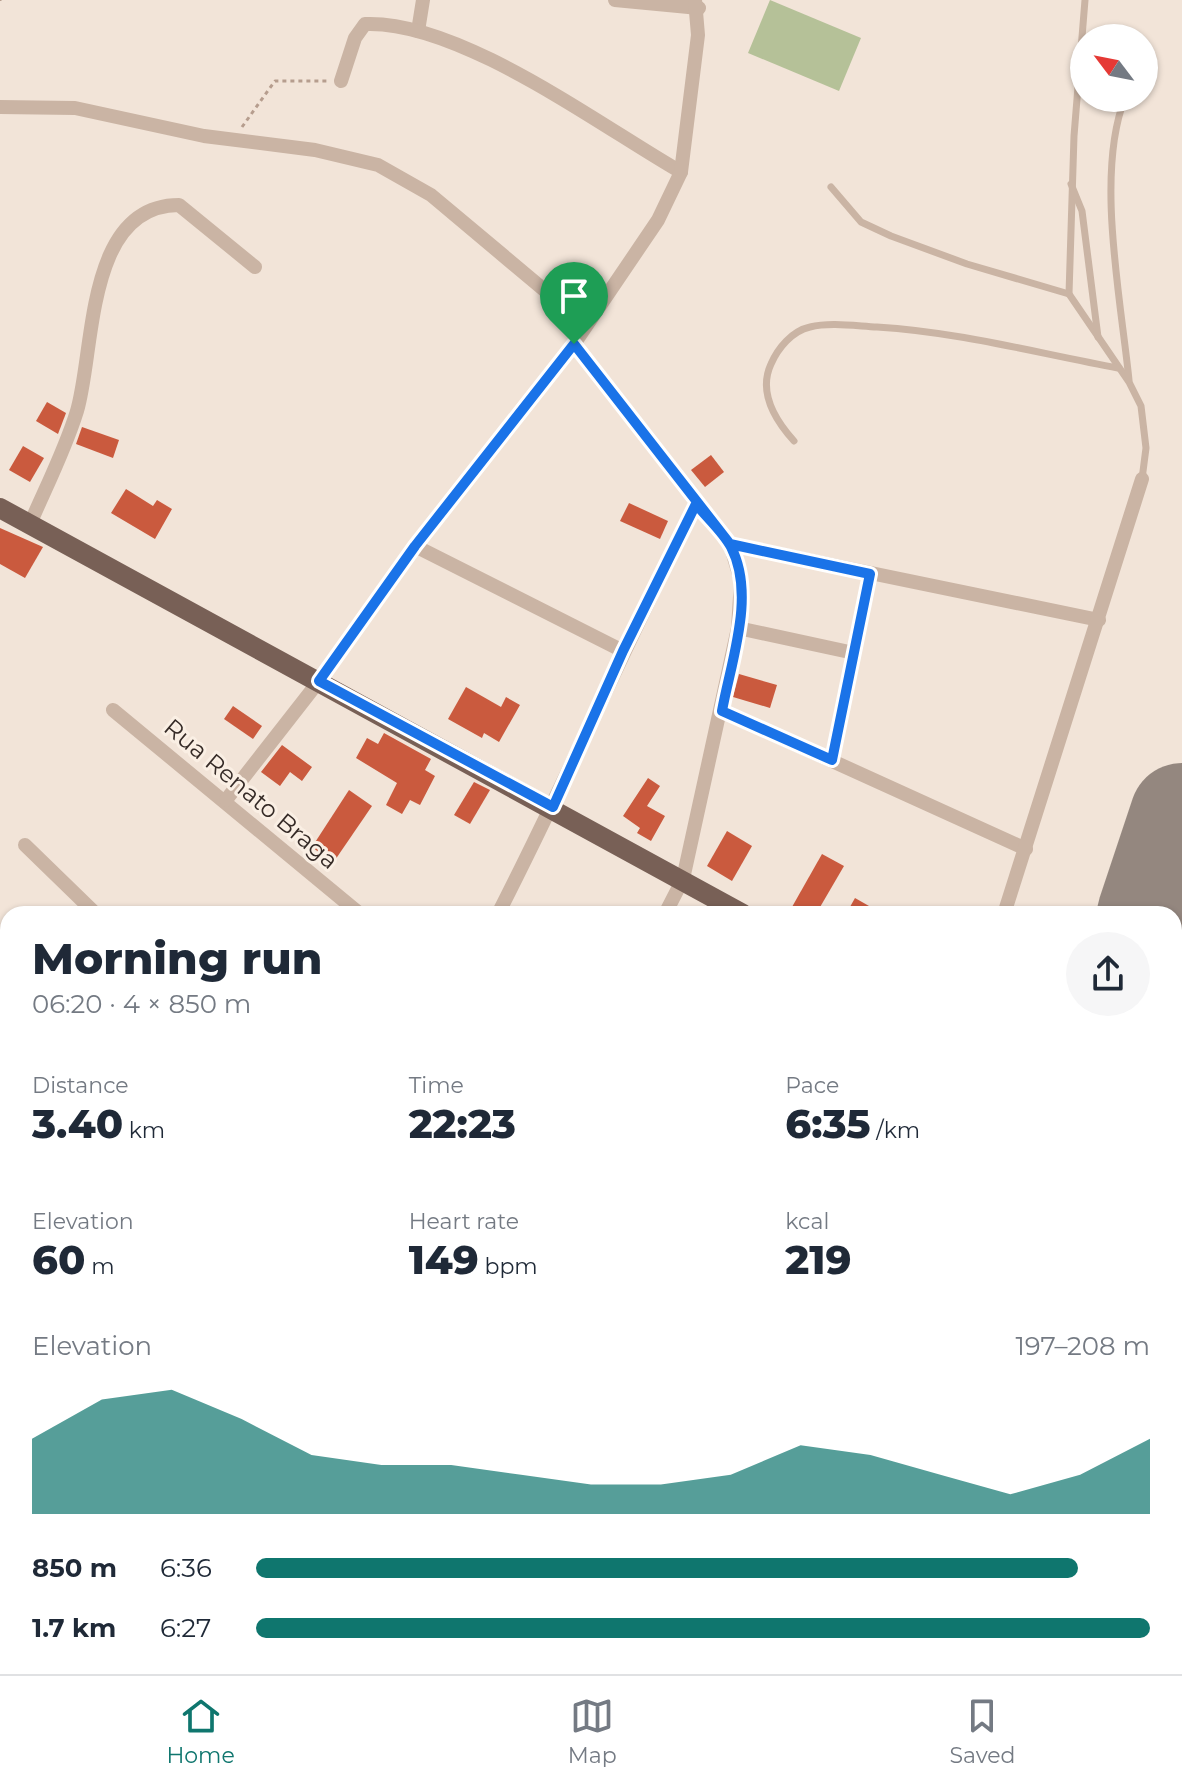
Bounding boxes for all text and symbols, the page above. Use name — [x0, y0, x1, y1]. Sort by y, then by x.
north arrow — [1070, 24, 1158, 112]
map controls — [1070, 24, 1158, 112]
pin — [540, 262, 608, 344]
icon: arrive — [552, 274, 596, 318]
street label: Rua Renato Braga — [158, 712, 344, 875]
text: Morning run — [32, 931, 322, 985]
button: share — [1066, 932, 1150, 1016]
text: 06:20 · 4 × 850 m — [32, 988, 251, 1020]
text: Distance — [32, 1072, 129, 1099]
text: Time — [409, 1072, 464, 1099]
text: Pace — [785, 1072, 839, 1099]
text: 3.40 — [32, 1099, 123, 1148]
text: 22:23 — [409, 1099, 516, 1148]
text: 6:35 — [785, 1099, 871, 1148]
text: km — [123, 1117, 165, 1144]
text: /km — [871, 1117, 920, 1144]
text: Elevation — [32, 1208, 134, 1235]
text: Heart rate — [409, 1208, 519, 1235]
text: kcal — [785, 1208, 829, 1235]
text: 60 — [32, 1235, 85, 1284]
text: 149 — [409, 1235, 479, 1284]
text: 219 — [785, 1235, 851, 1284]
text: m — [85, 1253, 114, 1280]
text: bpm — [479, 1253, 538, 1280]
text: Elevation — [32, 1330, 152, 1362]
text: 197–208 m — [1015, 1330, 1150, 1362]
text: 850 m — [32, 1552, 117, 1584]
text: 6:36 — [160, 1552, 212, 1584]
text: 1.7 km — [32, 1612, 116, 1644]
text: 6:27 — [160, 1612, 211, 1644]
tab: Home — [166, 1694, 235, 1769]
tab: Map — [568, 1694, 617, 1769]
tab: Saved — [949, 1694, 1016, 1769]

